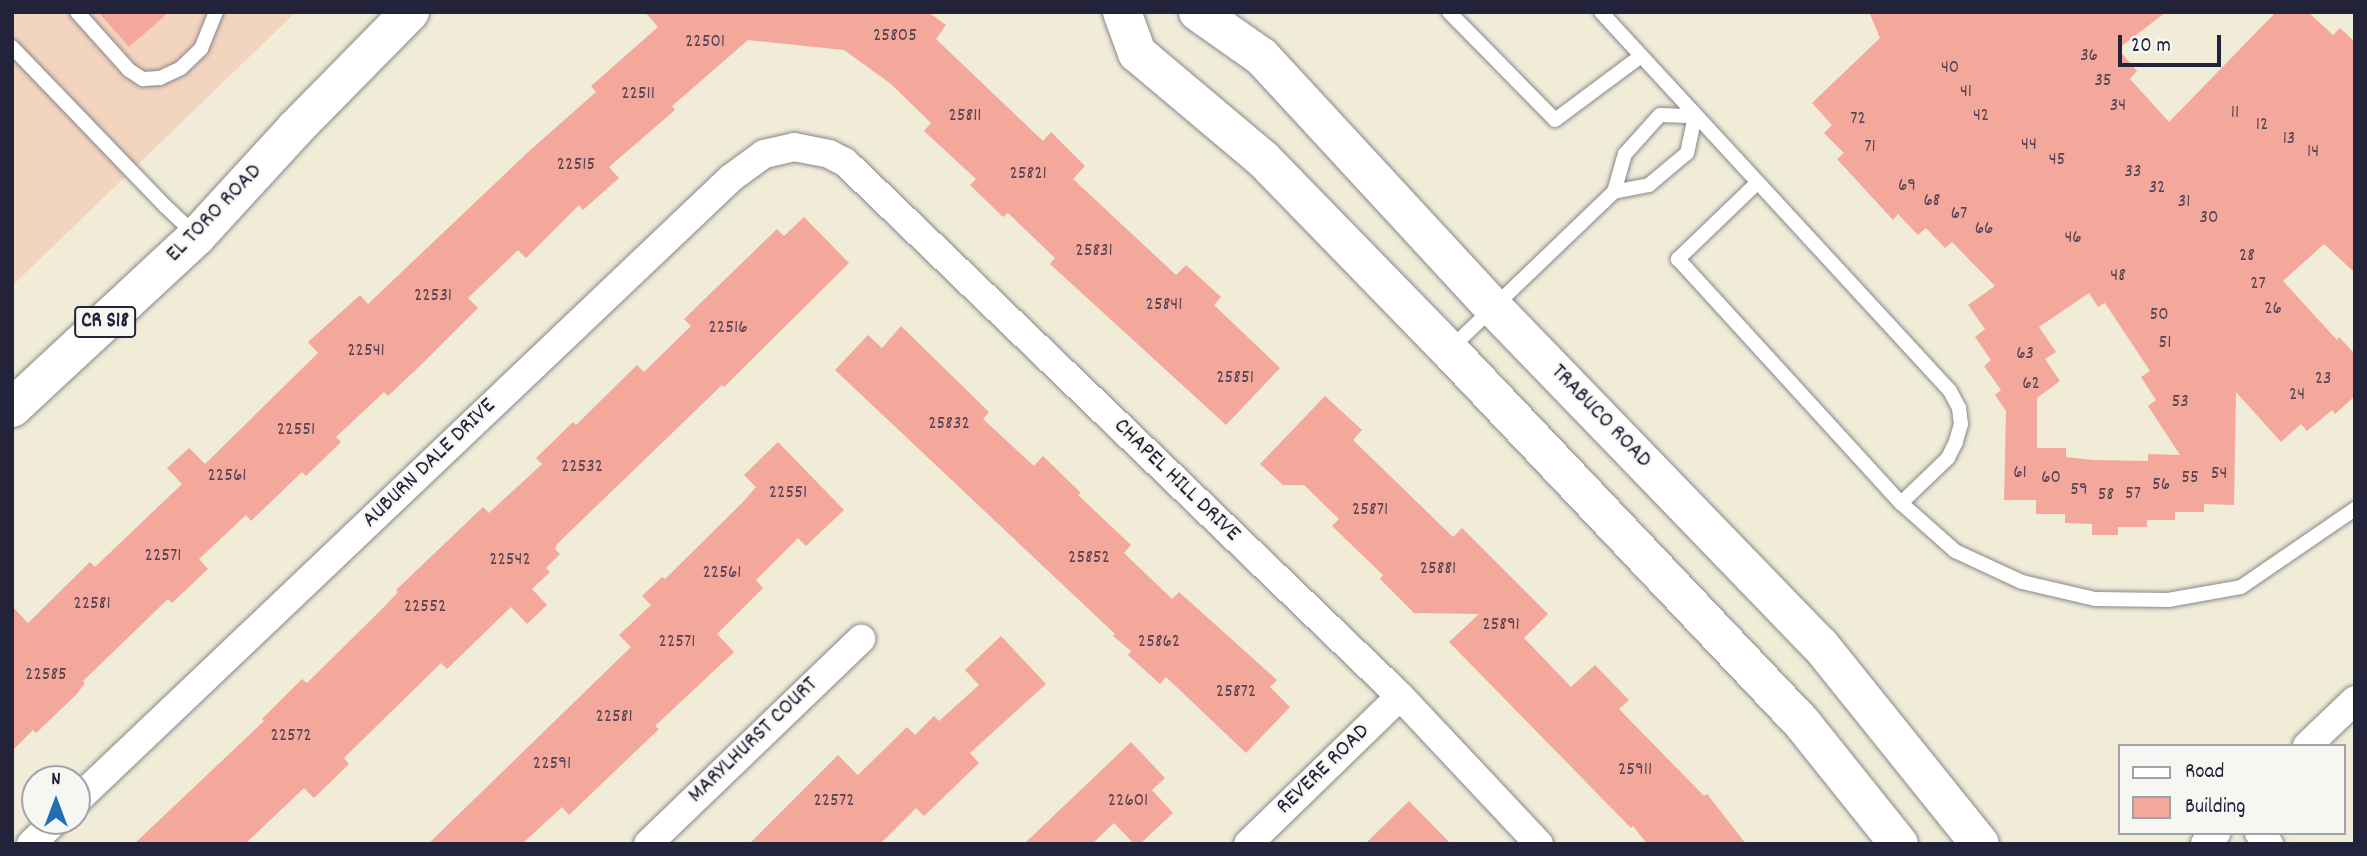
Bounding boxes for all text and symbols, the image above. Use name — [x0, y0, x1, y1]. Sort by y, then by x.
scale bar — [2122, 21, 2225, 65]
house number: 25805 — [873, 26, 917, 48]
house number: 22501 — [685, 32, 725, 54]
text: 20 m — [2131, 32, 2171, 62]
house number: 36 — [2080, 46, 2098, 68]
house number: 40 — [1941, 58, 1959, 80]
house number: 35 — [2094, 71, 2112, 93]
house number: 41 — [1960, 82, 1972, 104]
house number: 22511 — [621, 84, 655, 106]
house number: 34 — [2110, 96, 2126, 118]
house number: 11 — [2231, 103, 2239, 125]
house number: 25811 — [948, 106, 982, 128]
house number: 42 — [1973, 106, 1989, 128]
house number: 72 — [1850, 109, 1866, 131]
house number: 12 — [2256, 115, 2268, 137]
house number: 13 — [2283, 129, 2295, 151]
house number: 44 — [2021, 135, 2037, 157]
house number: 71 — [1864, 137, 1876, 159]
house number: 14 — [2307, 142, 2319, 164]
house number: 45 — [2049, 150, 2065, 172]
house number: 22515 — [557, 155, 595, 177]
street label: EL TORO ROAD — [161, 159, 269, 269]
house number: 33 — [2125, 162, 2141, 184]
house number: 25821 — [1009, 164, 1047, 186]
house number: 69 — [1898, 176, 1916, 198]
house number: 32 — [2149, 178, 2165, 200]
house number: 68 — [1924, 191, 1940, 213]
house number: 31 — [2178, 192, 2190, 214]
house number: 67 — [1951, 204, 1967, 226]
house number: 30 — [2200, 208, 2218, 230]
house number: 66 — [1975, 219, 1993, 241]
house number: 46 — [2064, 228, 2082, 250]
house number: 25831 — [1075, 241, 1113, 263]
house number: 28 — [2239, 246, 2255, 268]
house number: 48 — [2110, 266, 2126, 288]
house number: 27 — [2250, 274, 2266, 296]
house number: 22531 — [414, 286, 452, 308]
house number: 25841 — [1146, 295, 1182, 317]
house number: 26 — [2264, 299, 2282, 321]
road number: CR S18 — [74, 304, 136, 340]
house number: 50 — [2149, 305, 2169, 327]
house number: 22516 — [709, 318, 747, 340]
house number: 51 — [2159, 333, 2171, 355]
house number: 22541 — [347, 341, 385, 363]
house number: 63 — [2016, 344, 2034, 366]
street label: TRABUCO ROAD — [1544, 359, 1656, 475]
house number: 25851 — [1216, 368, 1254, 390]
house number: 23 — [2315, 369, 2331, 391]
house number: 62 — [2022, 374, 2040, 396]
house number: 24 — [2289, 385, 2305, 407]
house number: 53 — [2171, 392, 2189, 414]
street label: AUBURN DALE DRIVE — [358, 393, 502, 535]
street label: CHAPEL HILL DRIVE — [1107, 413, 1245, 549]
house number: 25832 — [928, 414, 970, 436]
house number: 22551 — [277, 420, 315, 442]
house number: 22532 — [561, 457, 603, 479]
house number: 61 — [2013, 463, 2027, 485]
house number: 54 — [2211, 464, 2227, 486]
house number: 22561 — [208, 466, 246, 488]
house number: 60 — [2041, 468, 2061, 490]
house number: 55 — [2181, 468, 2199, 490]
house number: 56 — [2152, 475, 2170, 497]
house number: 59 — [2070, 480, 2088, 502]
house number: 22551 — [769, 483, 807, 505]
house number: 57 — [2125, 484, 2141, 506]
house number: 58 — [2098, 485, 2114, 507]
house number: 25871 — [1352, 500, 1388, 522]
house number: 22571 — [145, 546, 181, 568]
house number: 25852 — [1068, 548, 1110, 570]
house number: 22542 — [489, 550, 531, 572]
house number: 25881 — [1420, 559, 1456, 581]
house number: 22561 — [703, 563, 741, 585]
house number: 22581 — [73, 594, 111, 616]
house number: 22552 — [404, 597, 446, 619]
house number: 25891 — [1482, 615, 1520, 637]
house number: 22571 — [659, 632, 695, 654]
house number: 25862 — [1138, 632, 1180, 654]
house number: 22585 — [25, 665, 67, 687]
street label: MARYLHURST COURT — [683, 672, 825, 810]
house number: 25872 — [1216, 682, 1256, 704]
house number: 22581 — [595, 707, 633, 729]
street label: REVERE ROAD — [1272, 719, 1376, 821]
house number: 22572 — [271, 726, 311, 748]
legend — [2118, 744, 2346, 835]
house number: 22591 — [533, 754, 571, 776]
text: Road — [2185, 758, 2224, 788]
house number: 25911 — [1618, 760, 1652, 782]
north arrow — [21, 765, 91, 835]
text: N — [51, 767, 61, 794]
house number: 22572 — [814, 791, 854, 813]
house number: 22601 — [1108, 791, 1148, 813]
text: Building — [2185, 793, 2245, 823]

